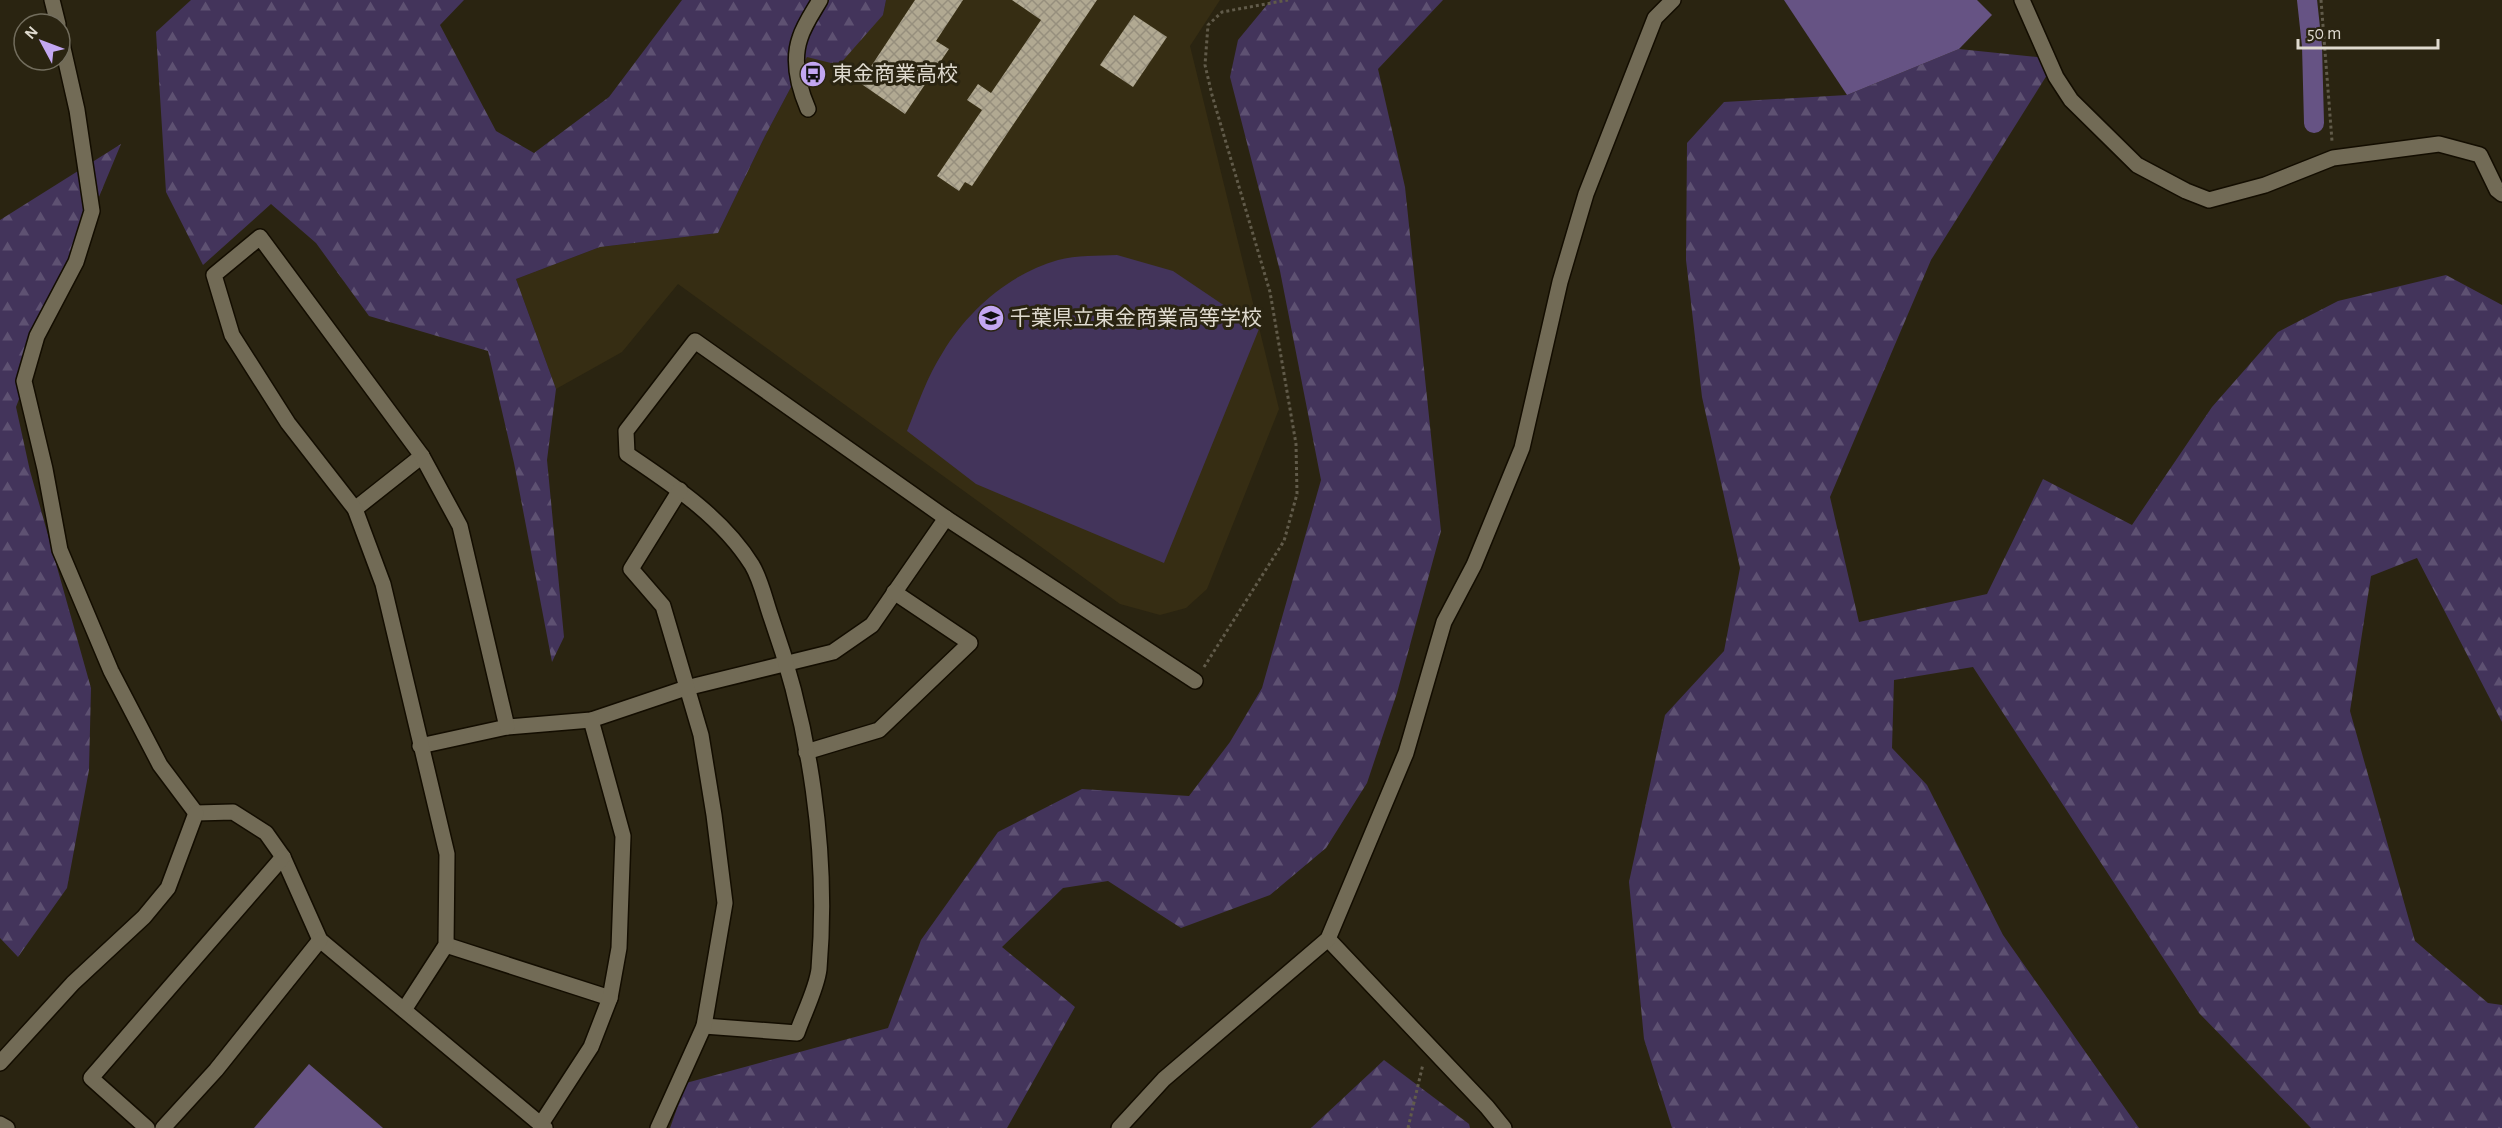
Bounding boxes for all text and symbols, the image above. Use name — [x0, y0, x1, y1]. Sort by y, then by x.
north arrow — [12, 12, 72, 72]
scale bar — [2298, 12, 2438, 50]
text: N — [22, 23, 41, 42]
text: 50 m — [2307, 25, 2341, 43]
bus stop icon: 東金商業高校 — [798, 59, 828, 89]
place label: 東金商業高校 — [832, 63, 958, 85]
school or university icon: 千葉県立東金商業高等学校 — [976, 303, 1006, 333]
place label: 千葉県立東金商業高等学校 — [1010, 307, 1262, 329]

